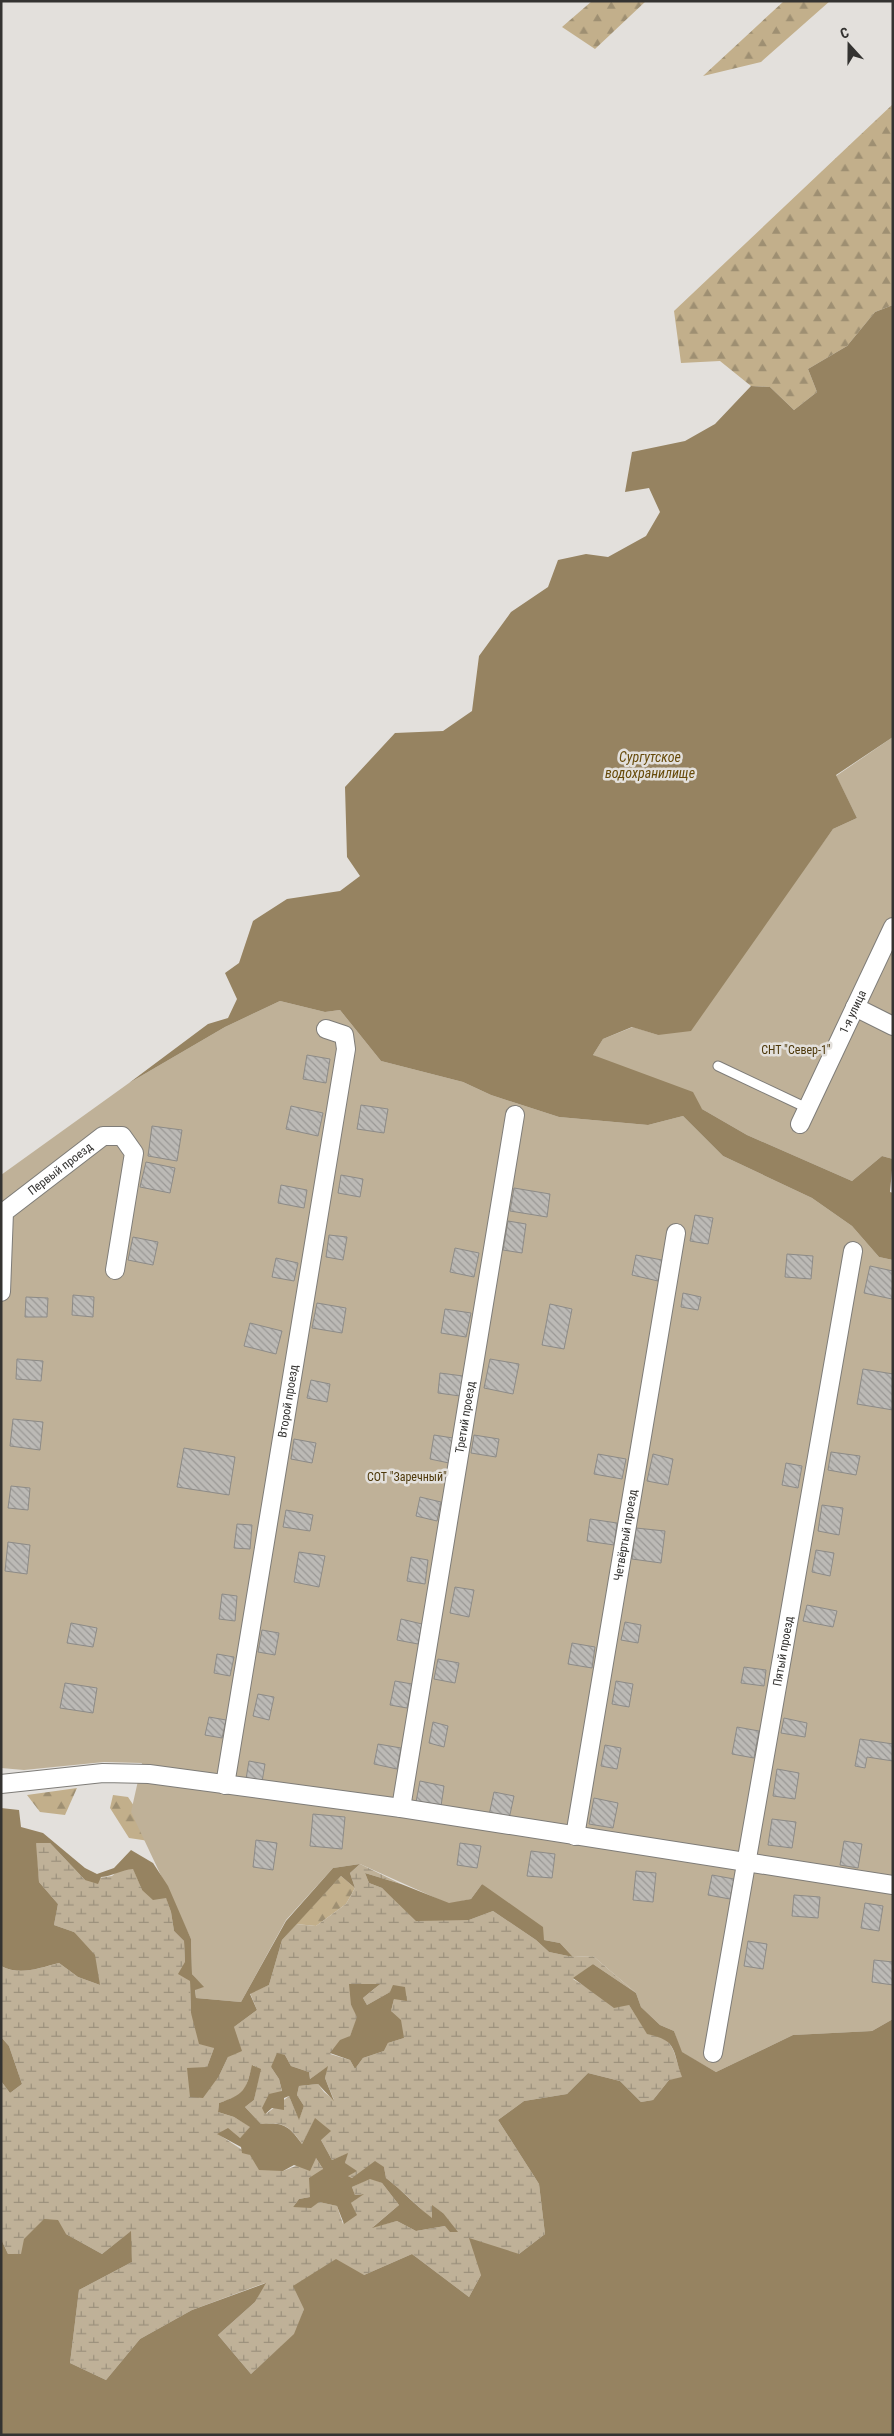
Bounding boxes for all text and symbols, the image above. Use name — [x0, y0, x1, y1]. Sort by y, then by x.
north arrow — [824, 20, 874, 70]
text: С — [838, 24, 851, 42]
water label: Сургутское водохранилище — [605, 749, 695, 781]
street label: 1-я улица — [837, 988, 869, 1036]
park label: СНТ "Север-1" — [761, 1043, 831, 1057]
street label: Первый проезд — [25, 1139, 96, 1198]
street label: Второй проезд — [275, 1363, 301, 1439]
street label: Третий проезд — [452, 1380, 478, 1454]
park label: СОТ "Заречный" — [367, 1470, 447, 1484]
street label: Четвёртый проезд — [611, 1488, 640, 1582]
street label: Пятый проезд — [770, 1614, 796, 1687]

